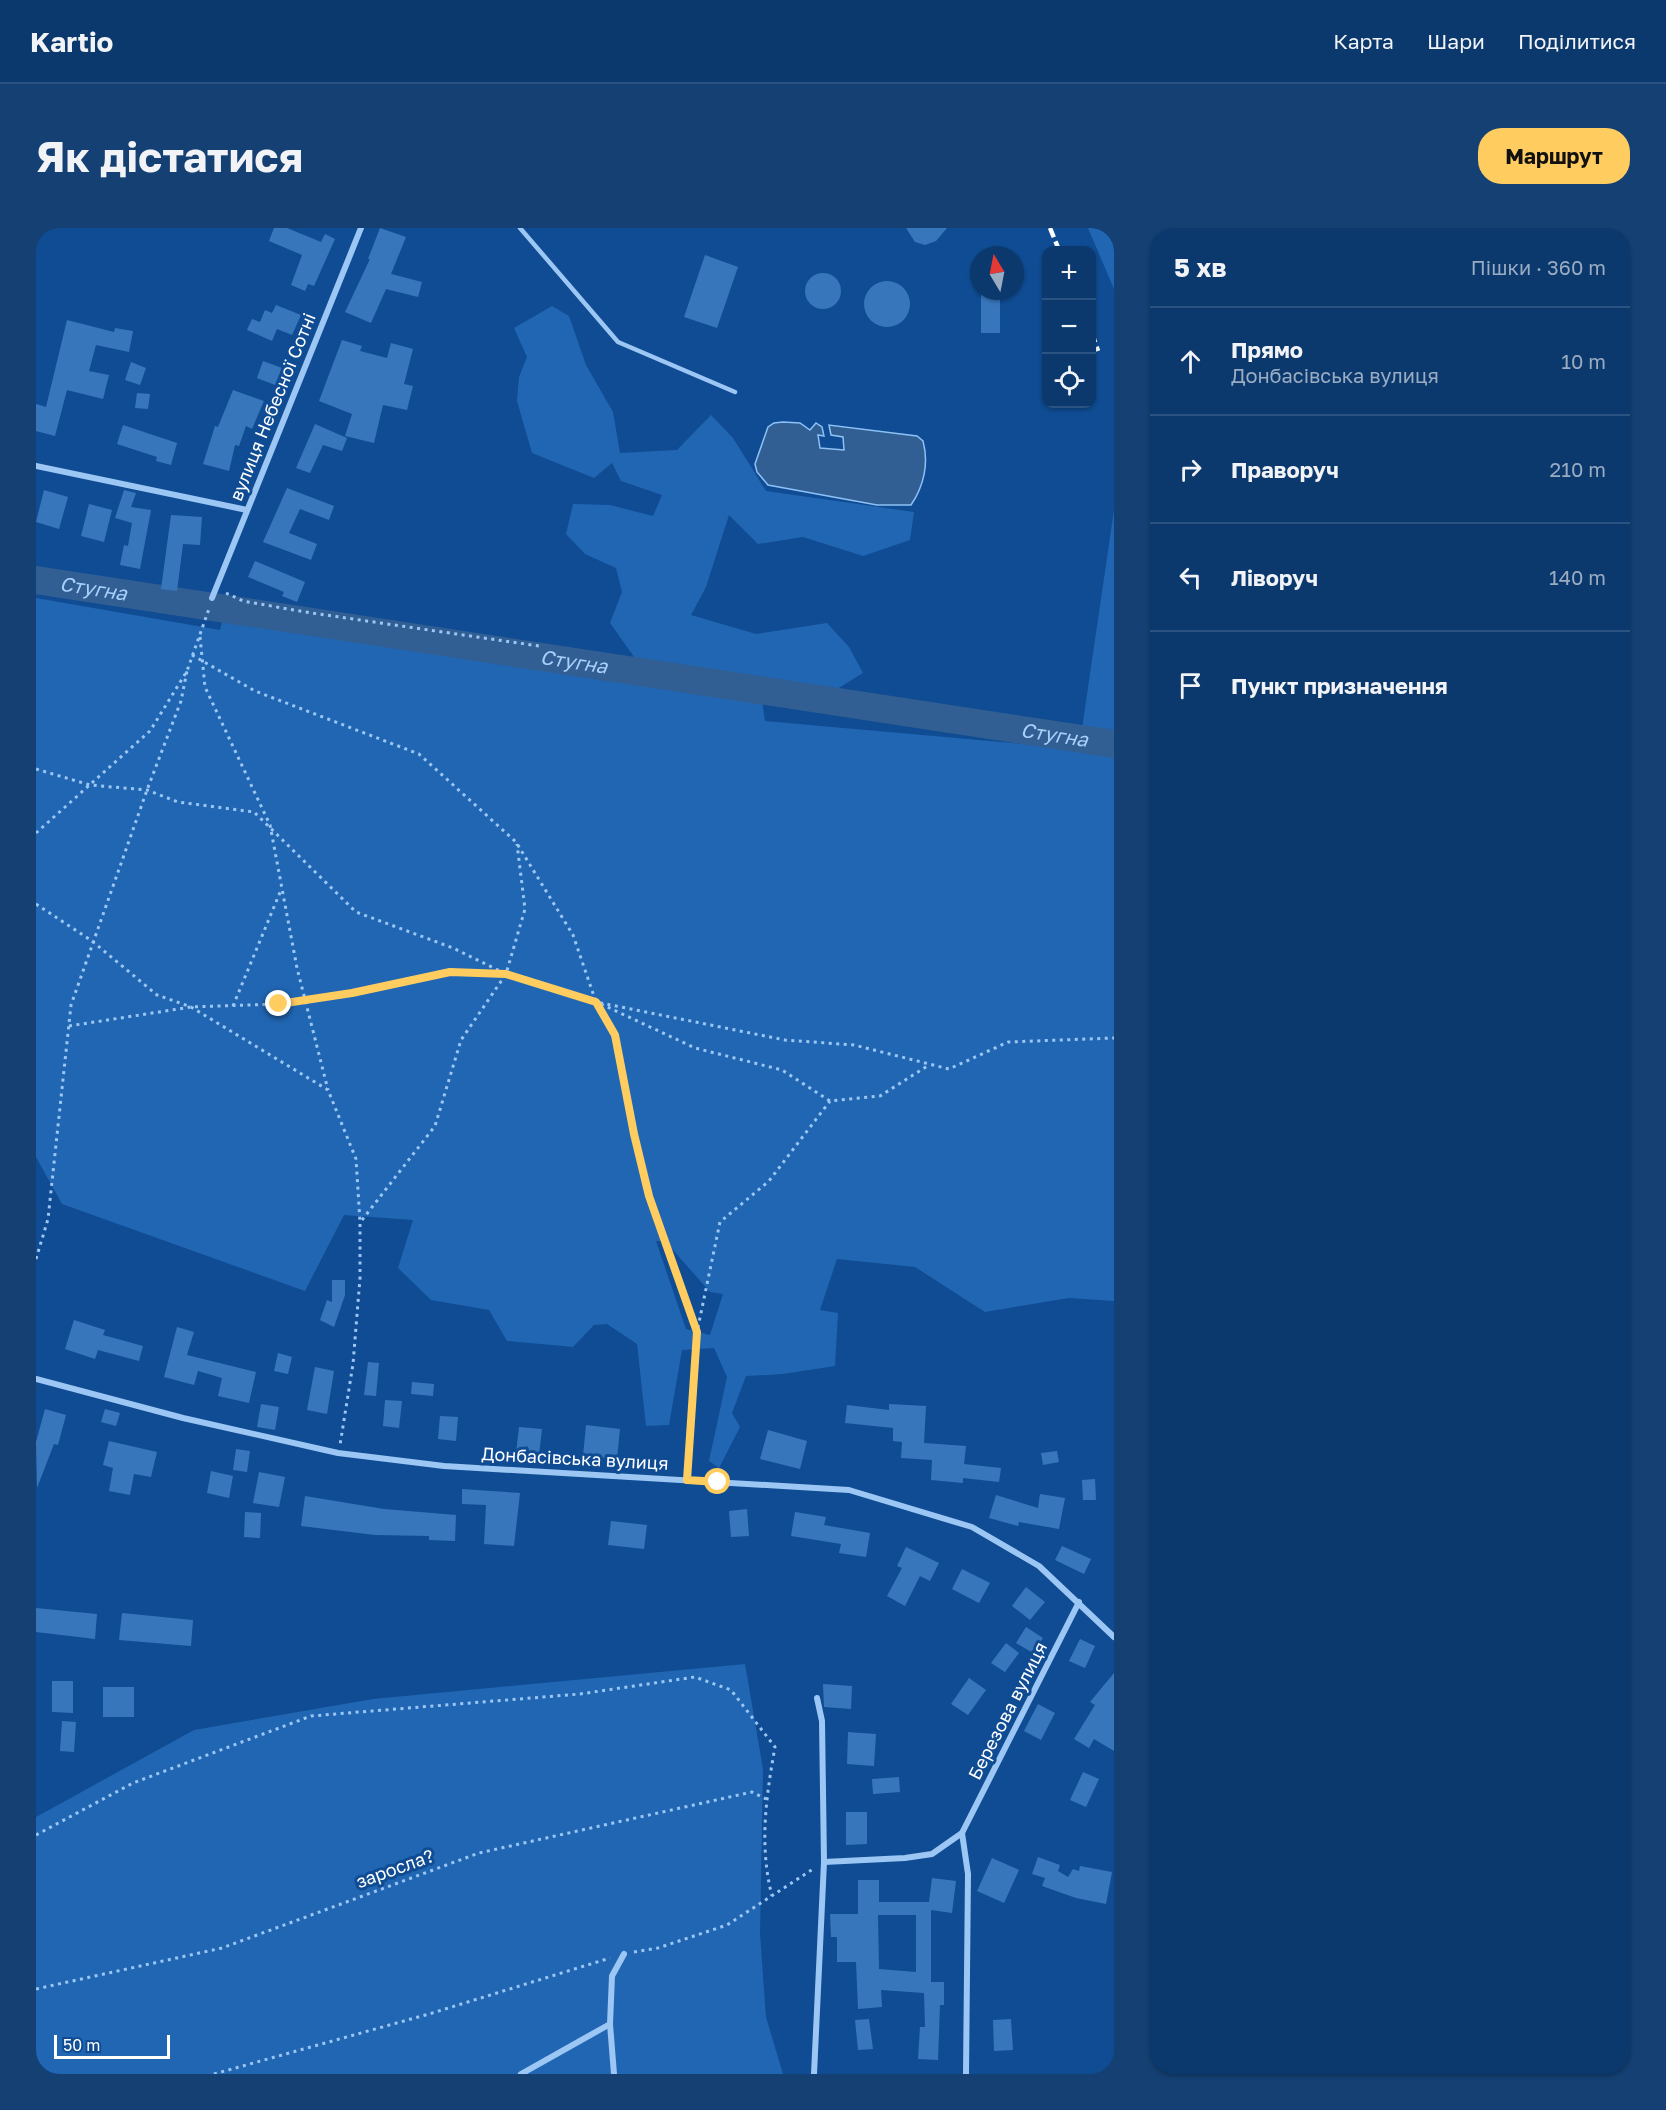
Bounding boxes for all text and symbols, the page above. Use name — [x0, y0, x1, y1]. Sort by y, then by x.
text: Kartio — [30, 25, 113, 58]
text: Карта — [1333, 28, 1394, 54]
text: Шари — [1427, 28, 1485, 54]
text: Поділитися — [1518, 28, 1636, 54]
button: Маршрут — [1478, 128, 1630, 184]
text: Як дістатися — [36, 131, 303, 181]
north arrow — [970, 246, 1024, 300]
map controls — [1042, 246, 1096, 408]
button: + — [1042, 246, 1096, 300]
text: 5 хв — [1174, 252, 1227, 283]
text: Пішки · 360 m — [1471, 255, 1606, 279]
button: − — [1042, 300, 1096, 354]
street label: вулиця Небесної Сотні — [224, 309, 320, 504]
text: Прямо — [1231, 336, 1303, 363]
icon: ahead — [1174, 345, 1207, 378]
text: 10 m — [1561, 349, 1606, 373]
button: locate — [1042, 354, 1096, 408]
text: Донбасівська вулиця — [1231, 363, 1439, 387]
icon: right — [1174, 453, 1207, 486]
text: Праворуч — [1231, 456, 1339, 483]
text: 210 m — [1550, 457, 1606, 481]
icon: left — [1174, 561, 1207, 594]
text: Ліворуч — [1231, 564, 1318, 591]
text: 140 m — [1549, 565, 1606, 589]
water label: Стугна — [58, 571, 129, 605]
water label: Стугна — [539, 644, 610, 678]
icon: arrive — [1174, 669, 1207, 702]
text: Пункт призначення — [1231, 672, 1448, 699]
water label: Стугна — [1019, 717, 1090, 751]
route end — [265, 990, 291, 1016]
street label: Донбасівська вулиця — [481, 1442, 669, 1474]
route start — [704, 1468, 730, 1494]
street label: Березова вулиця — [963, 1638, 1051, 1783]
street label: заросла? — [353, 1844, 437, 1892]
scale bar — [54, 2032, 170, 2060]
text: 50 m — [63, 2035, 100, 2055]

